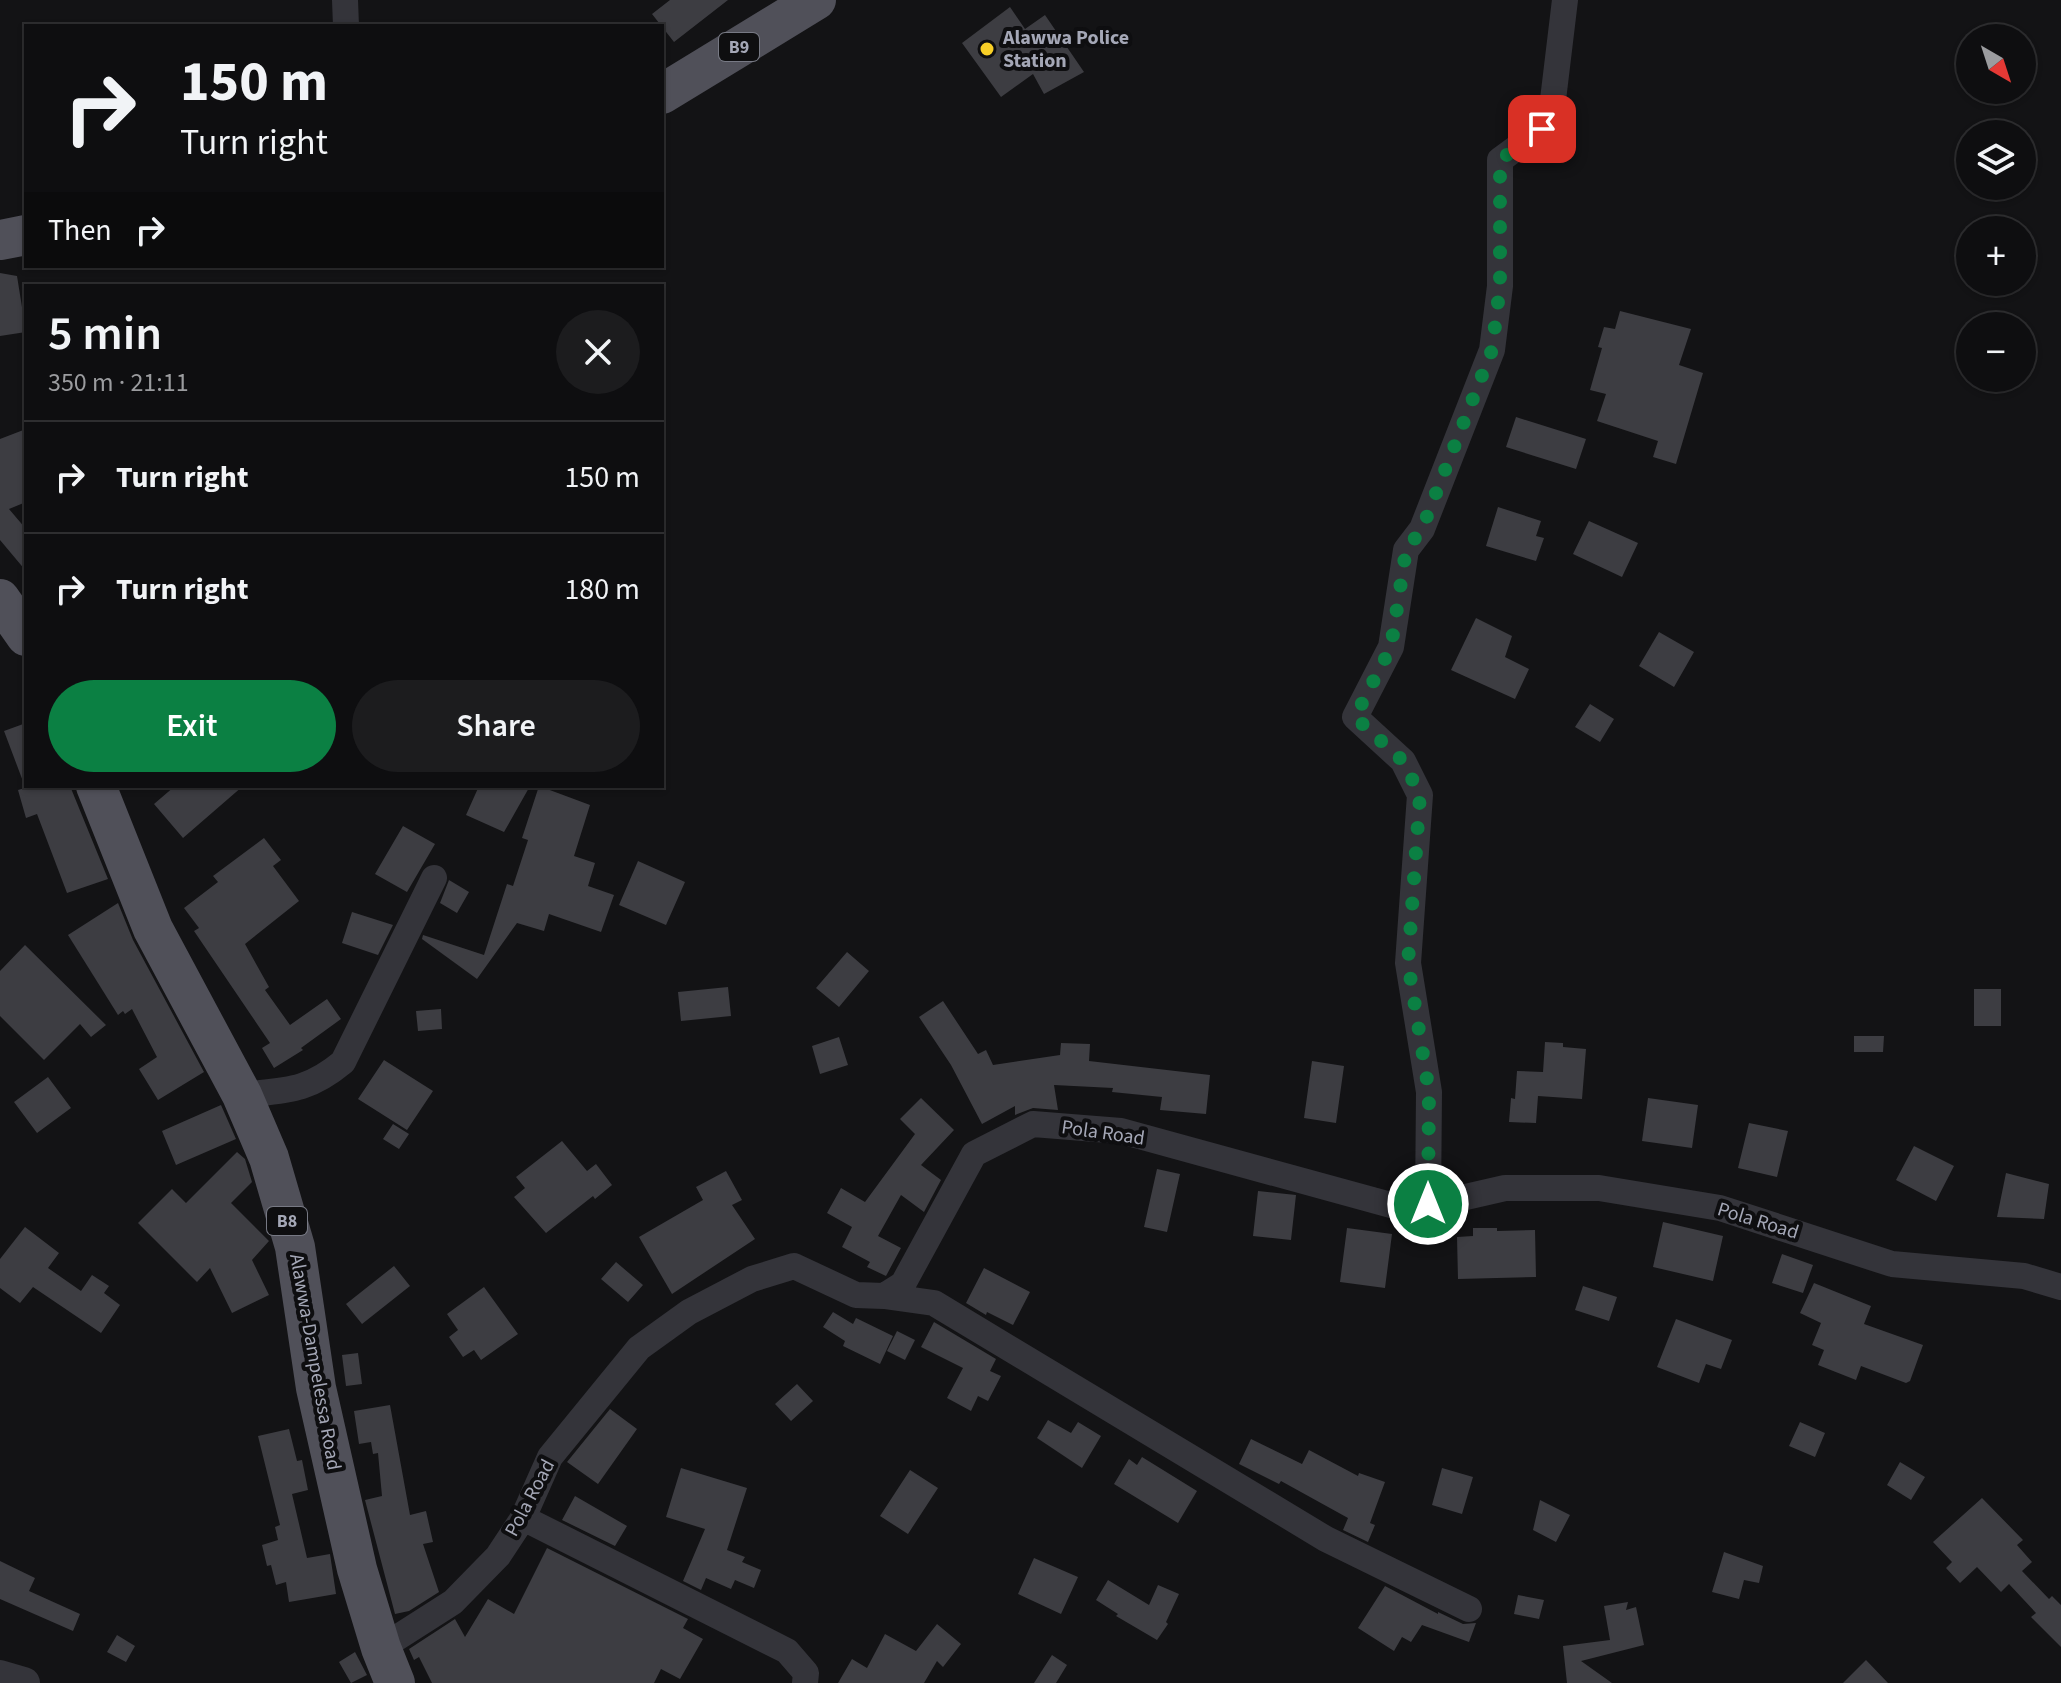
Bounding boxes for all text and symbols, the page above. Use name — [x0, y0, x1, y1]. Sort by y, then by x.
place label: Alawwa Police Station — [1002, 24, 1129, 75]
north arrow — [1956, 24, 2036, 104]
map controls — [1956, 24, 2036, 392]
road number: B9 — [719, 33, 759, 61]
marker: Alawwa Police Station — [978, 40, 996, 58]
text: 150 m — [180, 43, 328, 122]
icon: right — [48, 56, 152, 160]
pin — [1508, 95, 1576, 163]
icon: arrive — [1520, 107, 1564, 151]
text: Turn right — [180, 117, 328, 168]
button: layers — [1956, 120, 2036, 200]
icon: right — [128, 208, 172, 252]
text: Then — [48, 209, 112, 252]
button: + — [1956, 216, 2036, 296]
text: 5 min — [48, 300, 162, 368]
button: close — [556, 310, 640, 394]
button: − — [1956, 312, 2036, 392]
text: 350 m · 21:11 — [48, 364, 189, 401]
icon: right — [48, 455, 92, 499]
text: Turn right — [116, 456, 248, 499]
text: 150 m — [564, 456, 640, 499]
icon: right — [48, 567, 92, 611]
text: Turn right — [116, 568, 248, 611]
text: 180 m — [564, 568, 640, 611]
button: Exit — [48, 680, 336, 772]
button: Share — [352, 680, 640, 772]
street label: Pola Road — [1060, 1113, 1146, 1153]
position arrow — [1386, 1162, 1470, 1246]
street label: Pola Road — [1714, 1195, 1802, 1247]
road number: B8 — [267, 1207, 307, 1235]
street label: Alawwa-Dampelessa Road — [282, 1251, 348, 1473]
street label: Pola Road — [498, 1454, 562, 1542]

